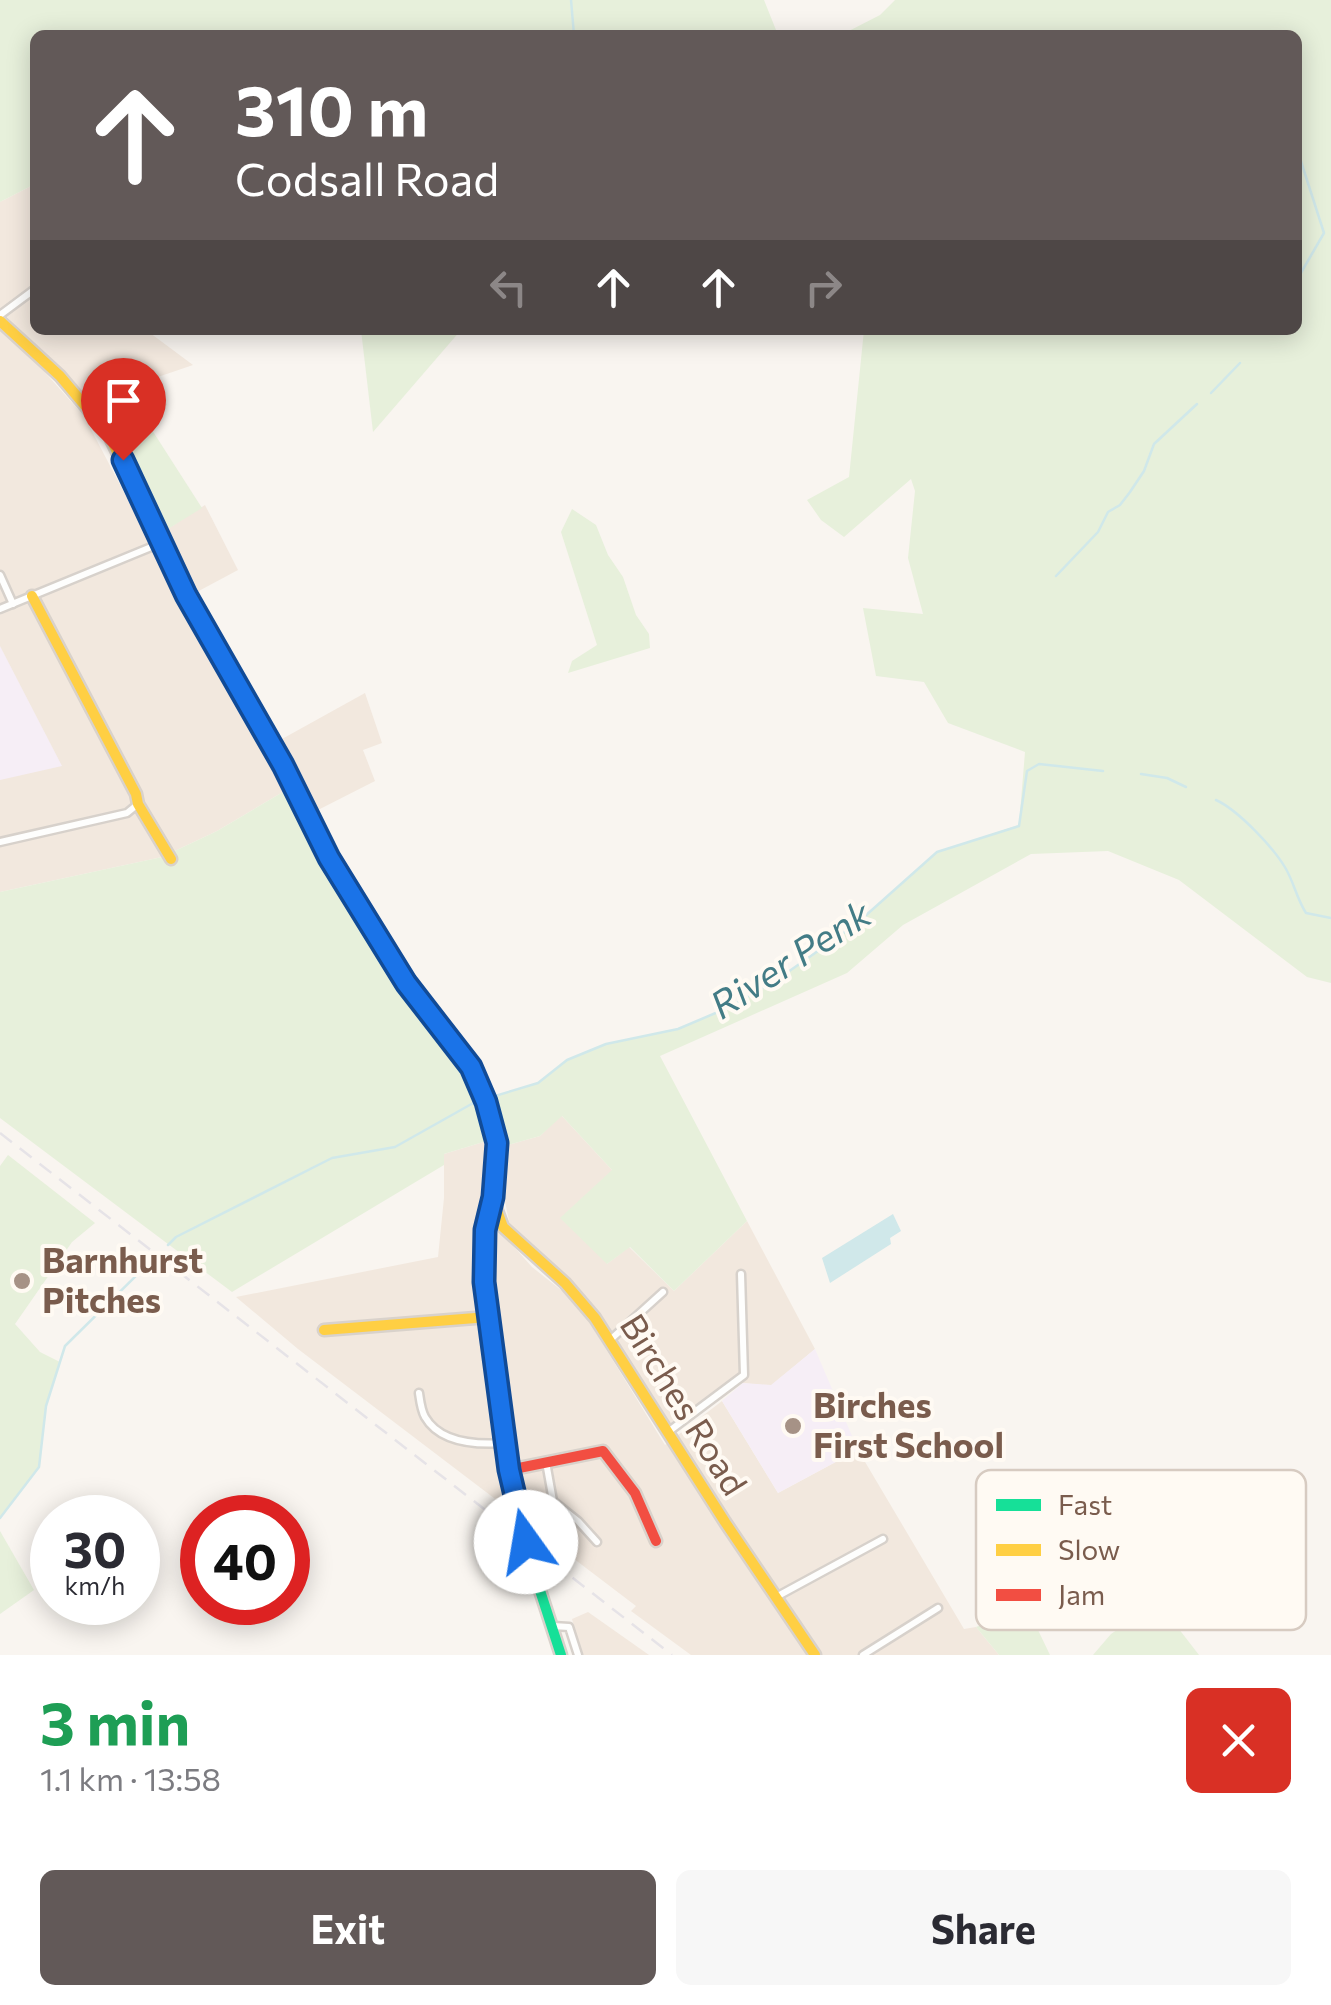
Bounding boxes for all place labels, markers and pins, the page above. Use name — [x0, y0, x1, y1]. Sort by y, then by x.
pin — [81, 358, 166, 461]
place label: Barnhurst Pitches — [42, 1237, 203, 1320]
marker: Barnhurst Pitches — [11, 1270, 33, 1292]
place label: Birches First School — [813, 1382, 1004, 1465]
marker: Birches First School — [782, 1415, 804, 1437]

